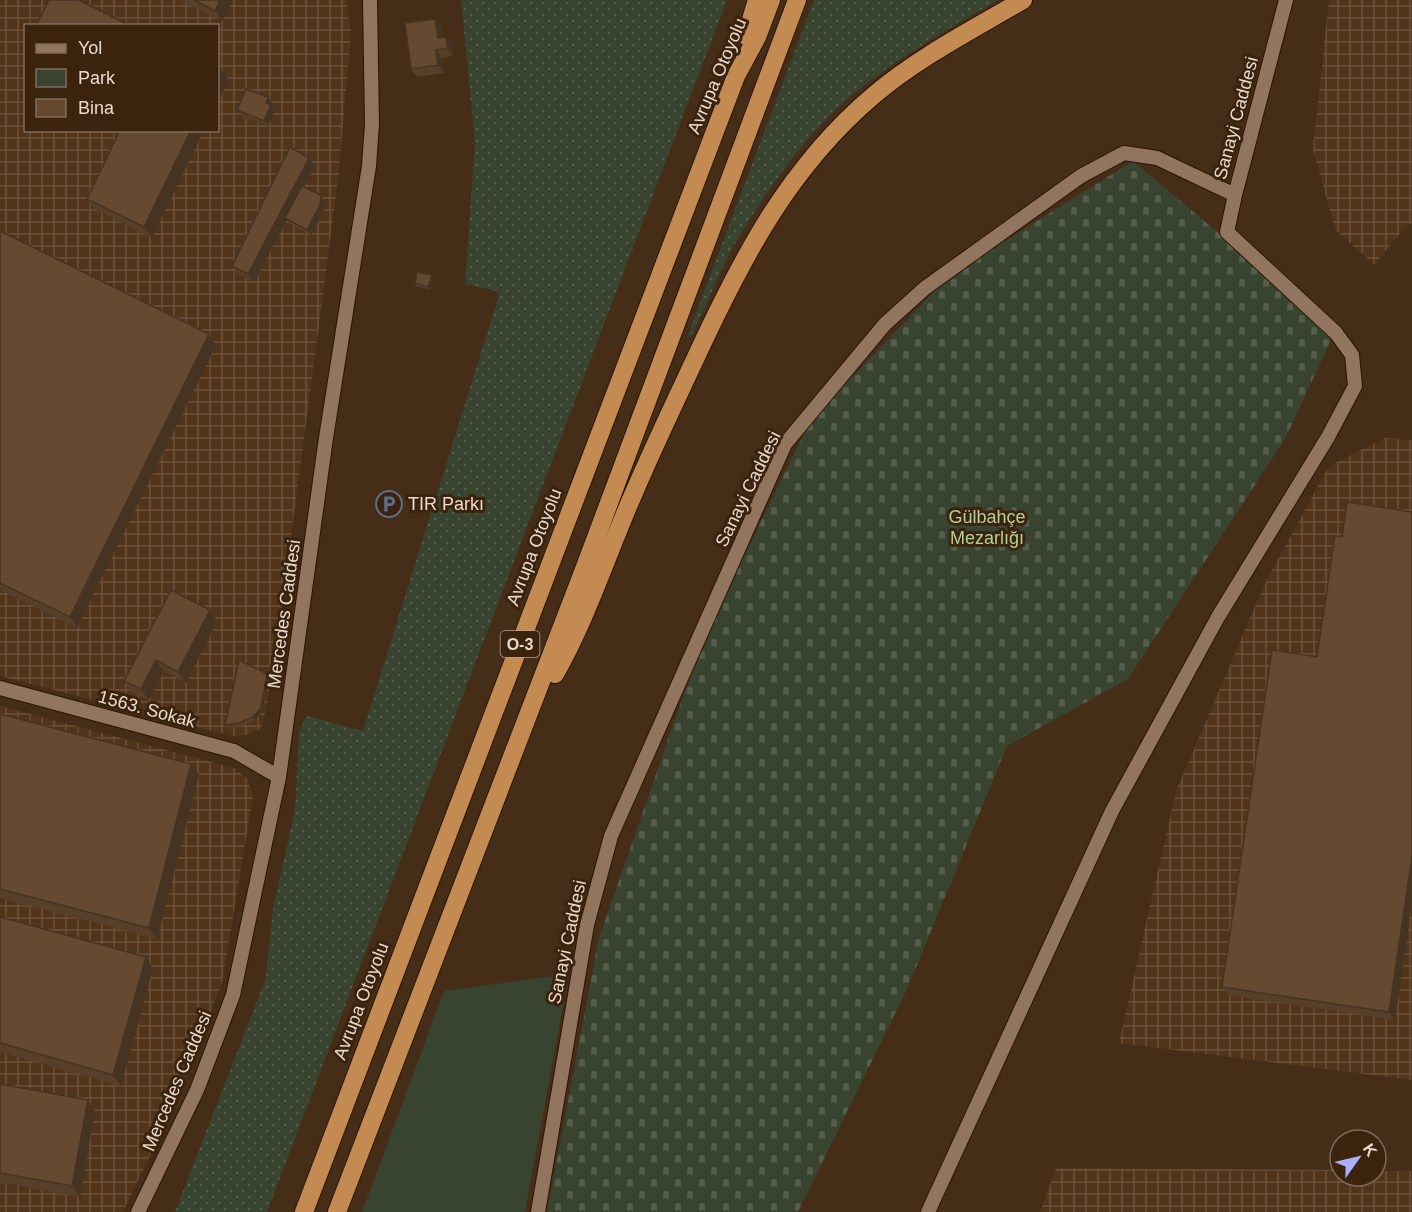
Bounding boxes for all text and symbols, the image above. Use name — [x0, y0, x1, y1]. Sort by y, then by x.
street label: Avrupa Otoyolu — [684, 15, 750, 137]
legend — [24, 24, 219, 132]
text: Yol — [78, 38, 102, 58]
street label: Sanayi Caddesi — [1210, 55, 1262, 181]
text: Park — [78, 68, 116, 88]
text: Bina — [78, 98, 115, 118]
street label: Sanayi Caddesi — [711, 428, 785, 550]
street label: Avrupa Otoyolu — [502, 486, 566, 608]
parking icon: TIR Parkı — [374, 489, 404, 519]
place label: TIR Parkı — [408, 494, 484, 514]
park label: Gülbahçe Mezarlığı — [948, 507, 1026, 548]
street label: Mercedes Caddesi — [264, 538, 304, 690]
road number: O-3 — [500, 631, 540, 657]
street label: 1563. Sokak — [96, 686, 199, 732]
street label: Sanayi Caddesi — [544, 878, 590, 1006]
street label: Avrupa Otoyolu — [329, 940, 393, 1062]
street label: Mercedes Caddesi — [138, 1008, 216, 1154]
north arrow — [1328, 1128, 1388, 1188]
text: K — [1360, 1140, 1381, 1160]

